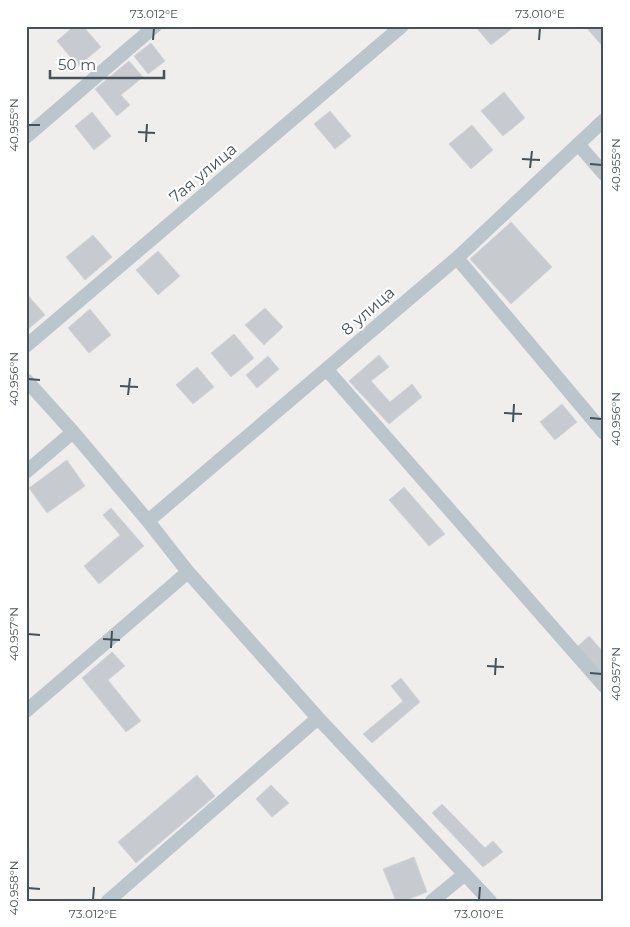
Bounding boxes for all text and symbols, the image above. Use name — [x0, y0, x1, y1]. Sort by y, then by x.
text: 73.012°E — [130, 6, 178, 21]
text: 73.010°E — [515, 6, 565, 21]
scale bar — [50, 48, 164, 80]
text: 50 m — [58, 55, 96, 74]
text: 40.955°N — [6, 98, 21, 152]
text: 40.955°N — [608, 138, 623, 192]
street label: 7ая улица — [165, 139, 241, 207]
street label: 8 улица — [337, 283, 399, 339]
text: 40.956°N — [6, 352, 21, 406]
text: 40.956°N — [608, 392, 623, 446]
text: 40.957°N — [6, 607, 21, 661]
text: 40.957°N — [608, 647, 623, 701]
text: 40.958°N — [6, 861, 21, 915]
text: 73.012°E — [69, 906, 117, 921]
text: 73.010°E — [454, 906, 504, 921]

